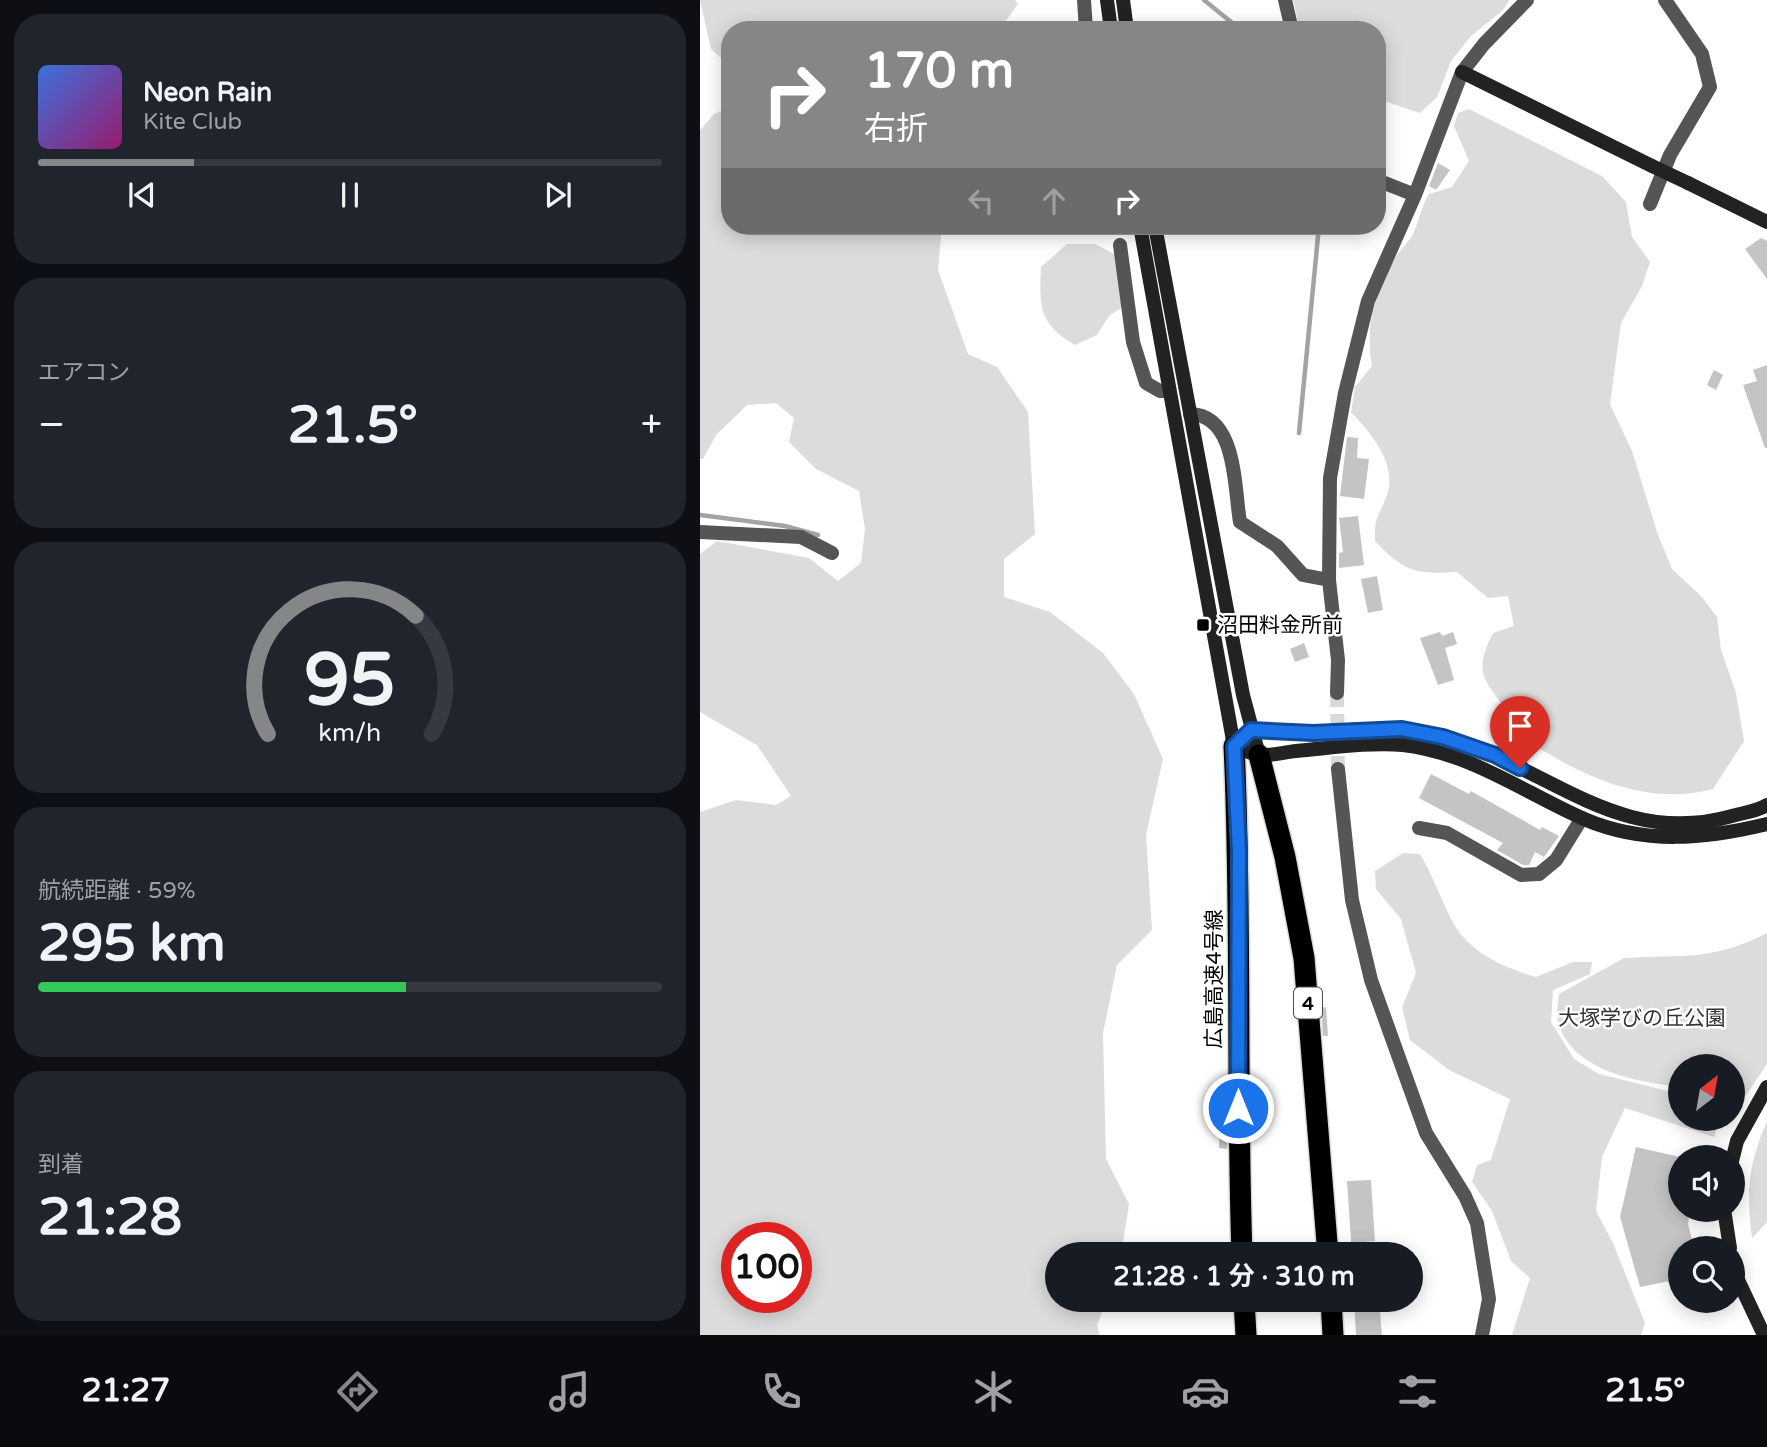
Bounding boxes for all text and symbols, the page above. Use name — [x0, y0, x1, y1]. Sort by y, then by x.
text: 170 m — [864, 42, 1014, 101]
icon: right — [749, 49, 840, 140]
text: Neon Rain — [143, 77, 272, 108]
text: Kite Club — [143, 108, 242, 136]
text: 右折 — [864, 110, 928, 148]
icon: previous — [123, 176, 161, 214]
icon: pause — [331, 176, 369, 214]
icon: next — [539, 176, 577, 214]
icon: left — [962, 182, 1000, 220]
icon: ahead — [1035, 182, 1073, 220]
icon: right — [1108, 182, 1146, 220]
text: エアコン — [38, 359, 130, 387]
text: 21.5° — [288, 394, 418, 457]
text: − — [38, 402, 65, 448]
text: + — [641, 402, 662, 448]
place label: 沼田料金所前 — [1217, 613, 1343, 638]
marker: 沼田料金所前 — [1195, 617, 1211, 633]
text: 95 — [304, 637, 396, 725]
pin — [1490, 696, 1550, 768]
icon: arrive — [1501, 707, 1539, 745]
text: km/h — [319, 717, 381, 747]
text: 航続距離 · 59% — [38, 877, 196, 905]
street label: 広島高速4号線 — [1202, 909, 1227, 1049]
text: 295 km — [38, 912, 226, 975]
road number: 4 — [1294, 987, 1322, 1018]
park label: 大塚学びの丘公園 — [1558, 1006, 1726, 1031]
north arrow — [1668, 1054, 1745, 1130]
map controls — [1668, 1054, 1745, 1313]
position arrow — [1201, 1071, 1275, 1145]
button: sound — [1668, 1145, 1745, 1222]
text: 到着 — [38, 1151, 84, 1179]
text: 21:28 — [38, 1186, 182, 1249]
speed limit sign: 100 — [721, 1222, 812, 1313]
button: search — [1668, 1236, 1745, 1313]
text: 21:28 · 1 分 · 310 m — [1113, 1261, 1355, 1292]
icon: directions — [333, 1367, 382, 1416]
icon: music — [545, 1367, 594, 1416]
icon: phone — [757, 1367, 806, 1416]
icon: climate — [969, 1367, 1018, 1416]
icon: car — [1181, 1367, 1230, 1416]
icon: filters — [1393, 1367, 1442, 1416]
text: 21:27 — [82, 1372, 170, 1410]
text: 21.5° — [1605, 1372, 1685, 1410]

